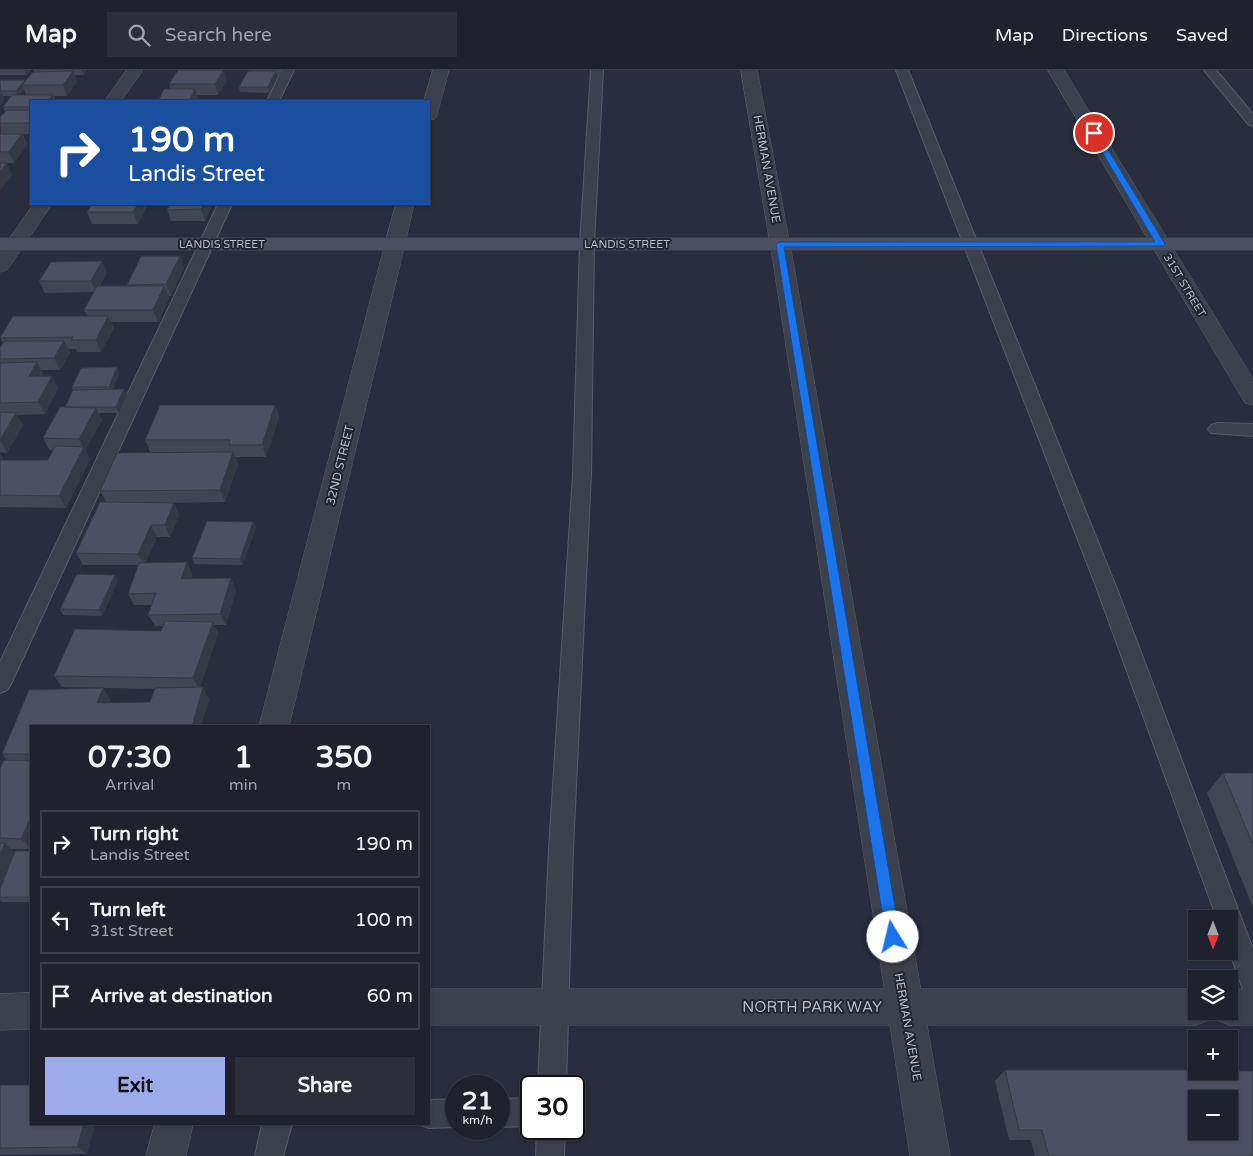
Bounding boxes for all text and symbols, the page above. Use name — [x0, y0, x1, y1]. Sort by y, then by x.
search box — [107, 12, 457, 57]
text: Map — [25, 20, 77, 49]
icon: search — [125, 21, 153, 49]
text: Search here — [165, 24, 272, 46]
text: Map — [995, 24, 1034, 46]
text: Directions — [1062, 24, 1148, 46]
text: Saved — [1176, 24, 1228, 46]
pin — [1073, 112, 1115, 154]
street label: HERMAN AVENUE — [751, 114, 783, 224]
text: 190 m — [128, 119, 235, 161]
icon: arrive — [1080, 119, 1108, 147]
icon: right — [45, 120, 110, 185]
text: Landis Street — [128, 161, 265, 187]
street label: LANDIS STREET — [179, 238, 265, 251]
street label: LANDIS STREET — [584, 238, 670, 251]
street label: 31ST STREET — [1161, 251, 1209, 319]
street label: 32ND STREET — [323, 423, 357, 507]
text: 07:30 — [88, 739, 171, 776]
text: 1 — [234, 739, 253, 776]
text: 350 — [316, 739, 372, 776]
text: Arrival — [105, 775, 154, 795]
text: min — [229, 775, 258, 795]
text: m — [336, 775, 351, 795]
text: Turn right — [90, 823, 178, 845]
icon: right — [47, 830, 75, 858]
text: 190 m — [355, 833, 413, 855]
text: Landis Street — [90, 845, 190, 865]
text: Turn left — [90, 899, 166, 921]
icon: left — [47, 906, 75, 934]
text: 100 m — [355, 909, 413, 931]
position arrow — [866, 910, 918, 962]
north arrow — [1188, 910, 1238, 960]
map controls — [1188, 910, 1238, 1140]
text: 31st Street — [90, 921, 174, 941]
button: layers — [1188, 970, 1238, 1020]
street label: HERMAN AVENUE — [892, 972, 924, 1082]
icon: arrive — [47, 982, 75, 1010]
text: Arrive at destination — [90, 985, 273, 1007]
text: 60 m — [367, 985, 413, 1007]
street label: NORTH PARK WAY — [742, 998, 882, 1016]
button: + — [1188, 1030, 1238, 1080]
button: Exit — [45, 1057, 225, 1115]
button: Share — [235, 1057, 415, 1115]
speed limit sign: 30 — [520, 1075, 585, 1140]
text: 21 — [462, 1086, 493, 1116]
button: − — [1188, 1090, 1238, 1140]
text: km/h — [462, 1113, 493, 1127]

